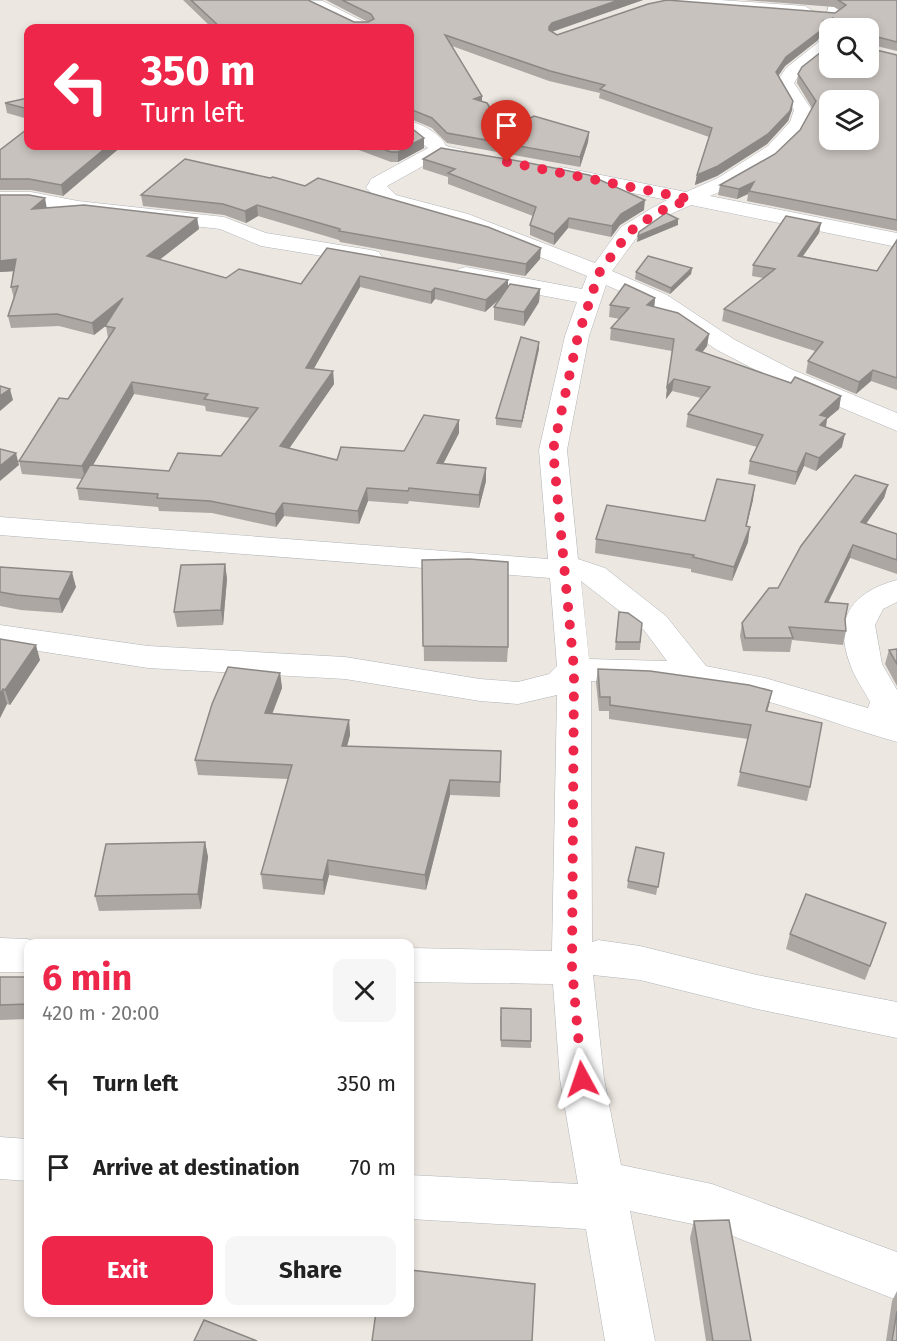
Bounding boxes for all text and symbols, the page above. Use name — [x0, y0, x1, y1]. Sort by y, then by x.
map controls — [819, 18, 879, 150]
button: search — [819, 18, 879, 78]
text: 350 m — [141, 46, 255, 96]
icon: left — [42, 48, 120, 126]
button: layers — [819, 90, 879, 150]
text: Turn left — [141, 97, 244, 129]
pin — [481, 100, 532, 162]
icon: arrive — [490, 109, 523, 142]
text: 6 min — [42, 956, 132, 1000]
button: close — [333, 959, 396, 1022]
text: 420 m · 20:00 — [42, 1001, 159, 1025]
position arrow — [550, 1047, 614, 1111]
icon: left — [42, 1067, 75, 1100]
text: Turn left — [93, 1070, 178, 1097]
text: 350 m — [337, 1070, 396, 1097]
icon: arrive — [42, 1151, 75, 1184]
text: Arrive at destination — [93, 1154, 300, 1181]
text: 70 m — [350, 1154, 396, 1181]
button: Exit — [42, 1236, 213, 1305]
button: Share — [225, 1236, 396, 1305]

